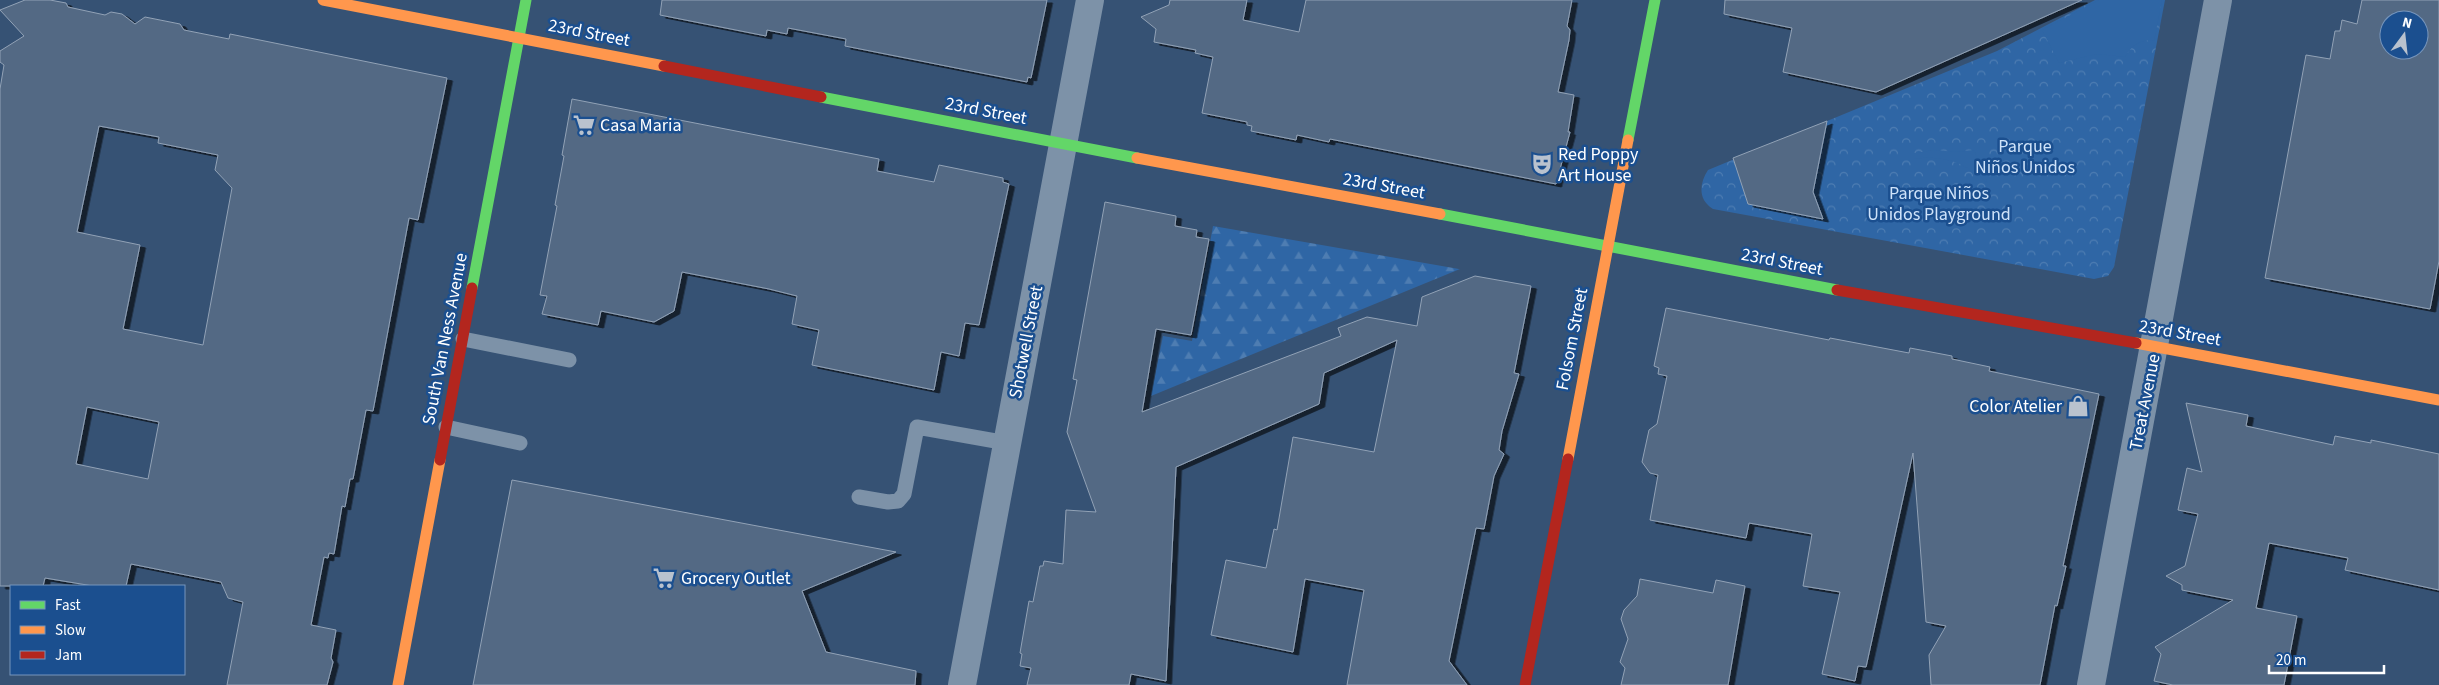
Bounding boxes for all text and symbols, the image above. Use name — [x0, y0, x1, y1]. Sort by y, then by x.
north arrow — [2379, 10, 2429, 60]
street label: 23rd Street — [546, 13, 632, 53]
text: N — [2400, 13, 2414, 34]
street label: 23rd Street — [943, 91, 1029, 131]
supermarket icon: Casa Maria — [571, 112, 597, 138]
place label: Casa Maria — [600, 113, 681, 138]
park label: Parque Niños Unidos — [1975, 134, 2075, 180]
place label: Red Poppy Art House — [1558, 142, 1639, 188]
theatre icon: Red Poppy Art House — [1529, 151, 1555, 177]
street label: 23rd Street — [1341, 167, 1427, 205]
park label: Parque Niños Unidos Playground — [1867, 181, 2011, 227]
street label: 23rd Street — [1739, 242, 1825, 282]
street label: South Van Ness Avenue — [416, 251, 474, 427]
street label: Shotwell Street — [1003, 283, 1049, 401]
street label: Folsom Street — [1550, 286, 1594, 392]
street label: 23rd Street — [2137, 314, 2223, 352]
street label: Treat Avenue — [2123, 352, 2167, 452]
shop icon: Color Atelier — [2065, 393, 2091, 419]
place label: Color Atelier — [1969, 394, 2063, 419]
supermarket icon: Grocery Outlet — [651, 565, 677, 591]
place label: Grocery Outlet — [681, 566, 791, 591]
legend — [10, 585, 185, 675]
text: Fast — [55, 595, 81, 616]
text: Slow — [55, 620, 86, 641]
scale bar — [2269, 642, 2384, 674]
text: Jam — [55, 645, 82, 666]
text: 20 m — [2276, 650, 2306, 671]

